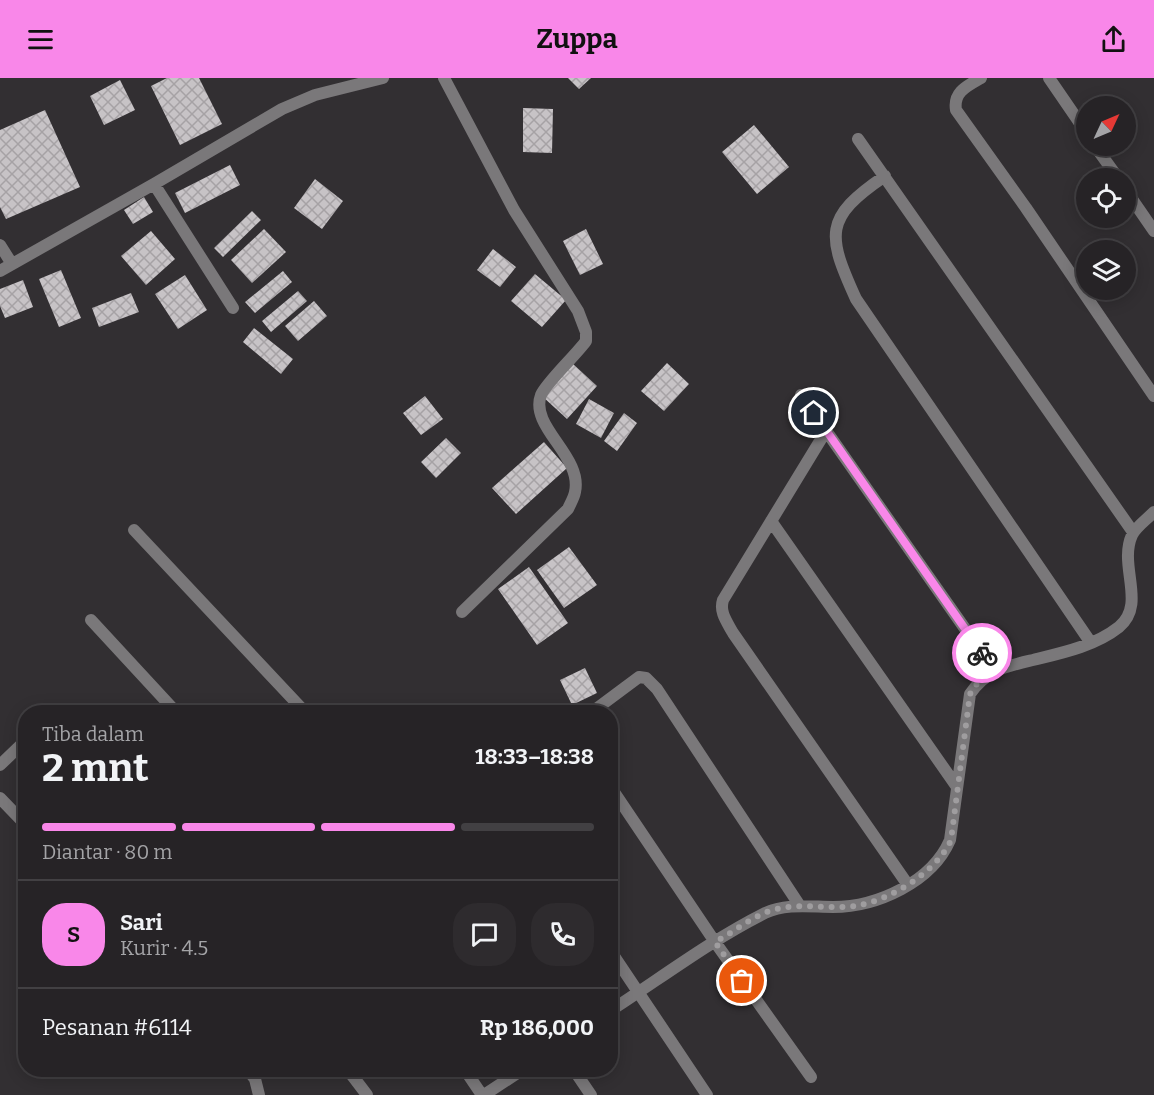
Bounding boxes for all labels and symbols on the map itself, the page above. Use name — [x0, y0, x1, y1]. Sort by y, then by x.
north arrow — [1076, 96, 1136, 156]
pin — [788, 387, 839, 438]
courier — [952, 623, 1012, 683]
pin — [716, 955, 767, 1006]

